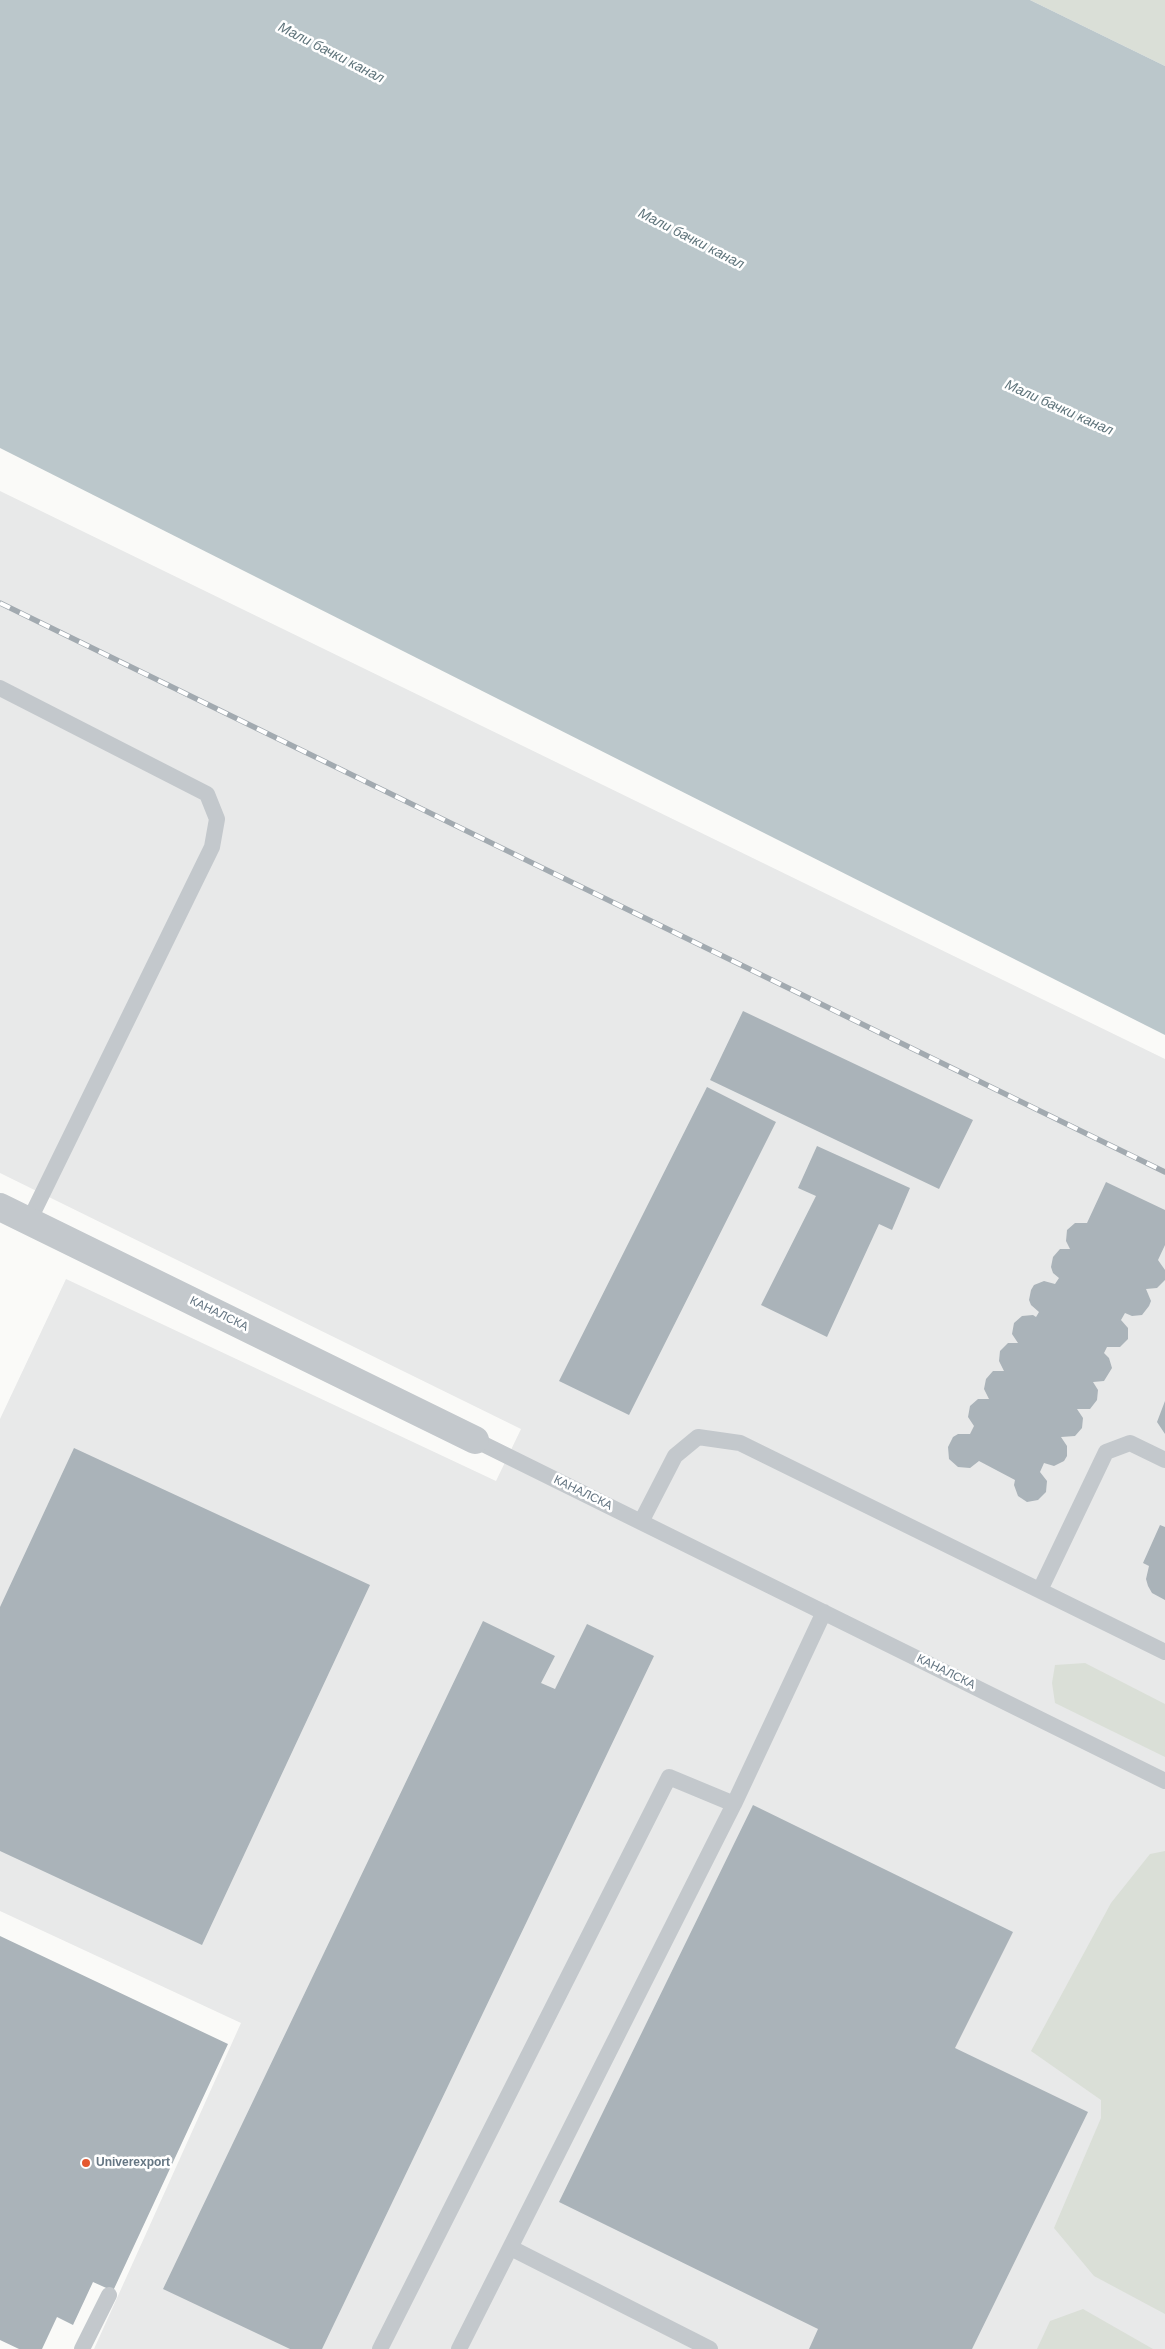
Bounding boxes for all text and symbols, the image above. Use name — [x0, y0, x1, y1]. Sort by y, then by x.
water label: Мали бачки канал — [275, 19, 387, 87]
water label: Мали бачки канал — [635, 205, 747, 273]
water label: Мали бачки канал — [1002, 377, 1116, 439]
street label: КАНАЛСКА — [187, 1294, 251, 1334]
street label: КАНАЛСКА — [551, 1473, 615, 1513]
street label: КАНАЛСКА — [914, 1652, 978, 1692]
place label: Univerexport — [96, 2156, 170, 2170]
marker: Univerexport — [80, 2157, 92, 2169]

